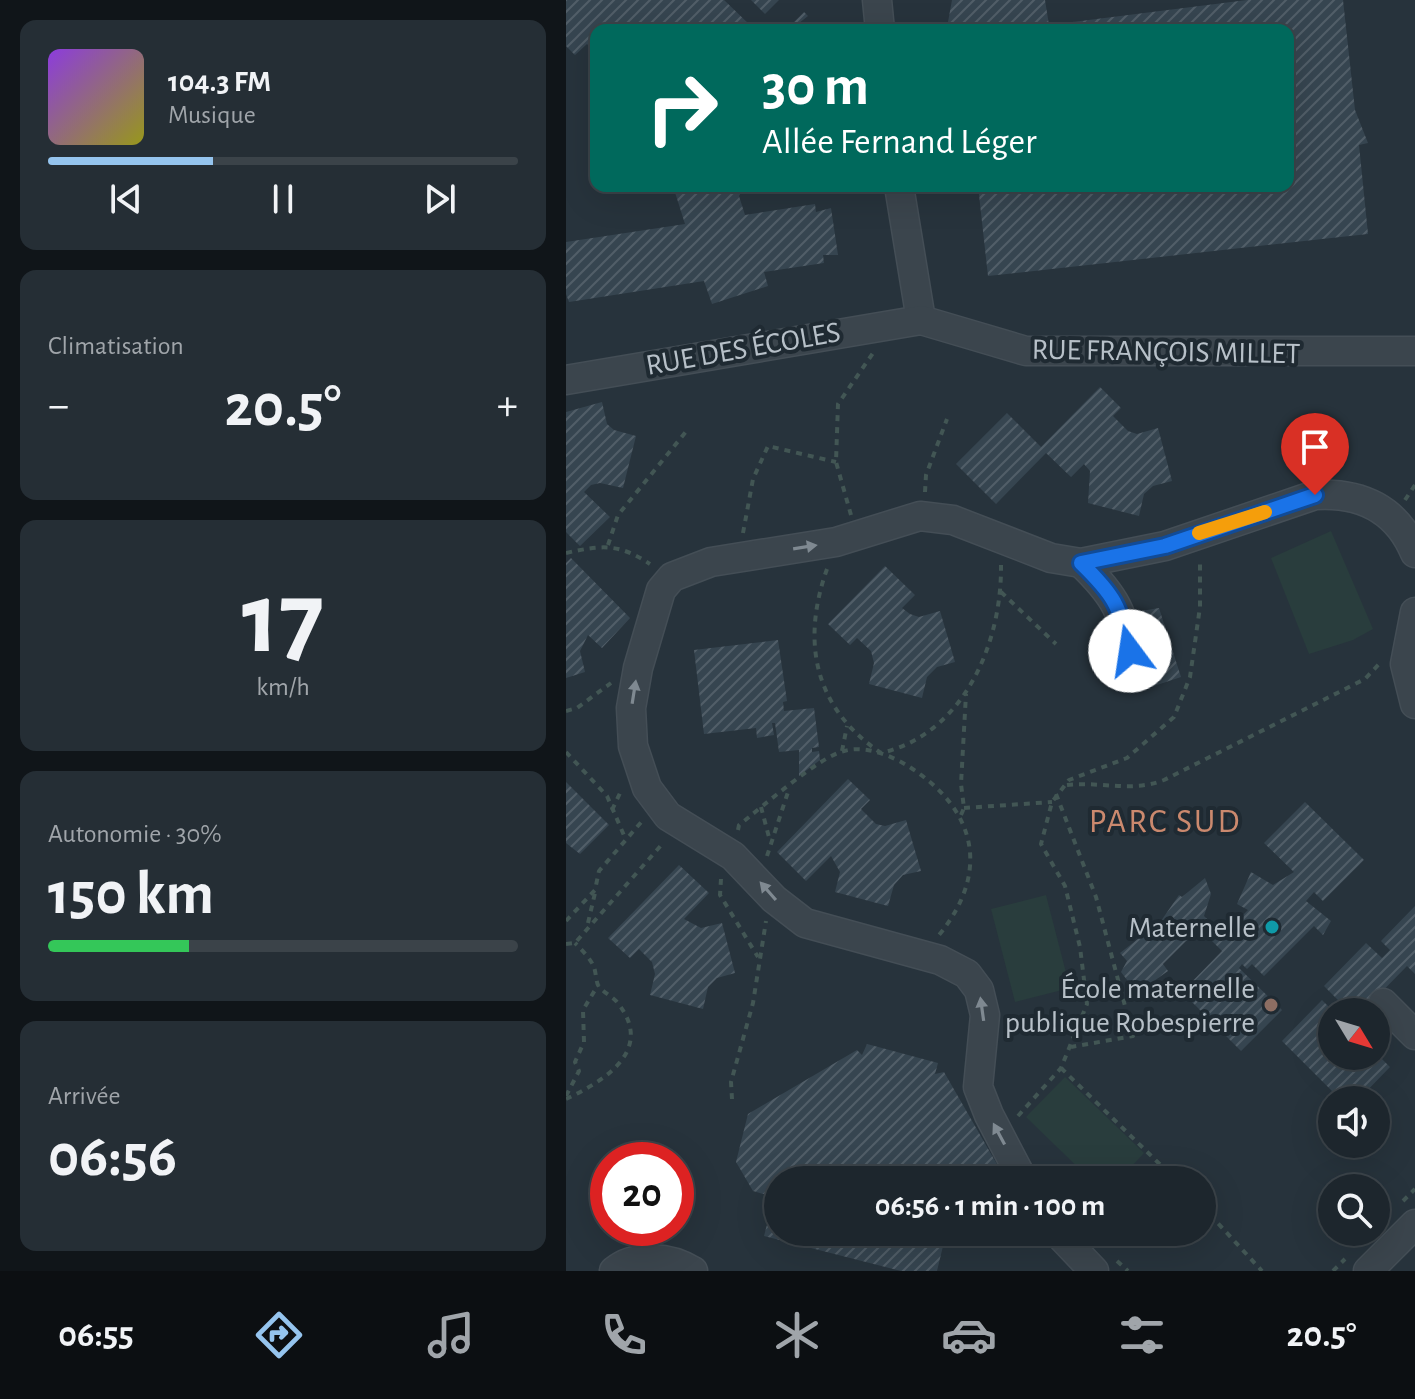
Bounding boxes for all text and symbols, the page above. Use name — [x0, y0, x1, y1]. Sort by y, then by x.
icon: right — [630, 56, 734, 160]
text: 30 m — [762, 59, 869, 115]
text: 104.3 FM — [168, 67, 271, 97]
text: Musique — [168, 102, 256, 128]
text: Allée Fernand Léger — [762, 124, 1037, 160]
icon: previous — [104, 177, 148, 221]
icon: pause — [261, 177, 305, 221]
icon: next — [418, 177, 462, 221]
street label: RUE DES ÉCOLES — [643, 315, 843, 381]
text: Climatisation — [48, 333, 184, 359]
street label: RUE FRANÇOIS MILLET — [1031, 335, 1301, 369]
text: 20.5° — [225, 377, 341, 437]
text: − — [48, 384, 69, 428]
text: + — [497, 384, 518, 428]
pin — [1281, 413, 1349, 495]
icon: arrive — [1293, 425, 1337, 469]
one-way arrow — [793, 541, 818, 553]
text: 17 — [242, 568, 324, 672]
position arrow — [1088, 609, 1172, 693]
text: km/h — [256, 674, 310, 700]
one-way arrow — [628, 679, 640, 704]
district label: PARC SUD — [1089, 805, 1241, 839]
text: Autonomie · 30% — [48, 821, 222, 847]
text: 150 km — [48, 865, 214, 925]
one-way arrow — [760, 881, 777, 901]
place label: Maternelle — [1128, 913, 1256, 943]
marker: Maternelle — [1263, 918, 1281, 936]
place label: École maternelle publique Robespierre — [1005, 972, 1255, 1038]
marker: École maternelle publique Robespierre — [1262, 996, 1280, 1014]
one-way arrow — [975, 997, 988, 1022]
north arrow — [1318, 998, 1390, 1070]
map controls — [1318, 998, 1390, 1246]
text: Arrivée — [48, 1083, 120, 1109]
button: sound — [1318, 1086, 1390, 1158]
one-way arrow — [992, 1123, 1005, 1146]
text: 06:56 — [48, 1127, 177, 1187]
speed limit sign: 20 — [590, 1142, 694, 1246]
button: search — [1318, 1174, 1390, 1246]
text: 06:56 · 1 min · 100 m — [875, 1191, 1105, 1221]
icon: directions — [251, 1307, 307, 1363]
icon: music — [423, 1307, 479, 1363]
icon: phone — [596, 1307, 652, 1363]
icon: climate — [769, 1307, 825, 1363]
icon: car — [941, 1307, 997, 1363]
icon: filters — [1114, 1307, 1170, 1363]
text: 06:55 — [58, 1317, 134, 1353]
text: 20.5° — [1287, 1317, 1357, 1353]

